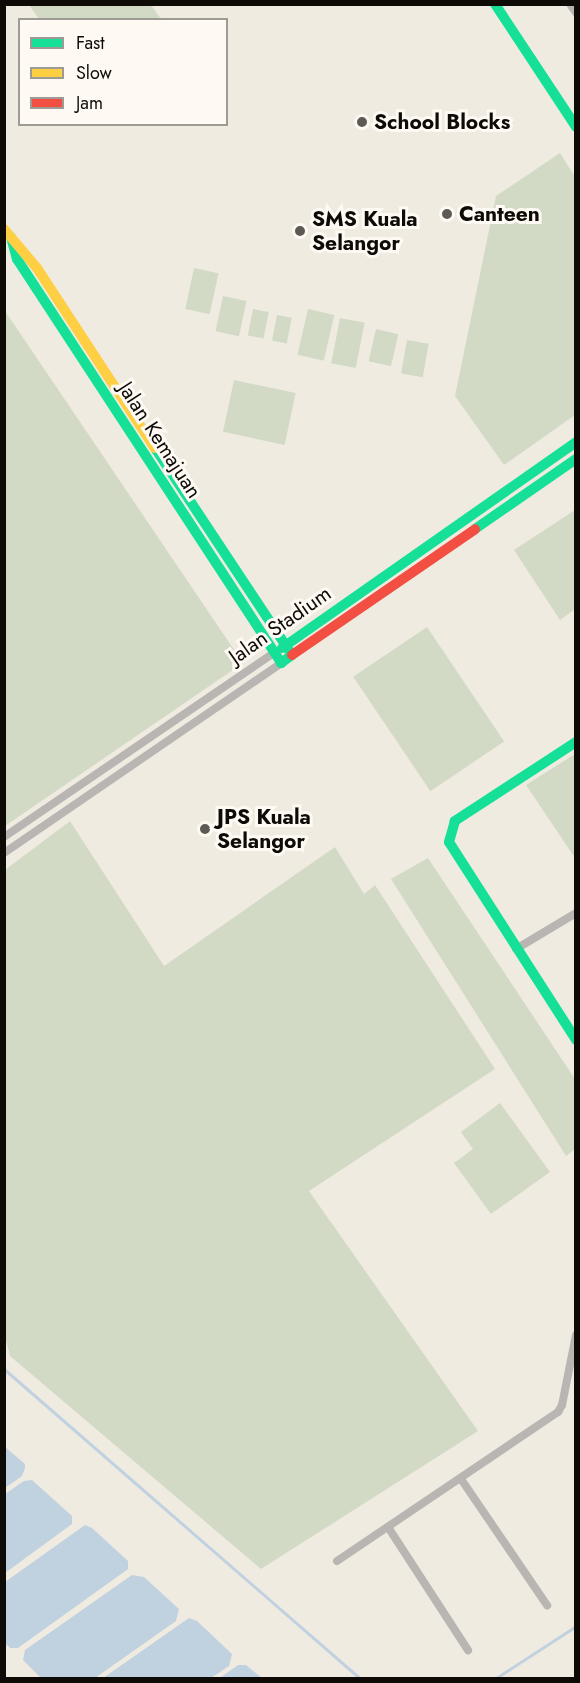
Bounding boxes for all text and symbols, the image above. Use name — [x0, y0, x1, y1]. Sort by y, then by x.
legend — [18, 18, 228, 126]
text: Fast — [76, 30, 105, 56]
text: Slow — [76, 60, 112, 86]
text: Jam — [76, 90, 103, 116]
place label: School Blocks — [374, 109, 510, 135]
marker: School Blocks — [355, 115, 369, 129]
place label: Canteen — [459, 201, 540, 227]
place label: SMS Kuala Selangor — [312, 206, 418, 256]
marker: Canteen — [440, 207, 454, 221]
marker: SMS Kuala Selangor — [293, 224, 307, 238]
street label: Jalan Kemajuan — [113, 377, 207, 503]
street label: Jalan Stadium — [224, 581, 336, 669]
place label: JPS Kuala Selangor — [217, 804, 311, 854]
marker: JPS Kuala Selangor — [198, 822, 212, 836]

